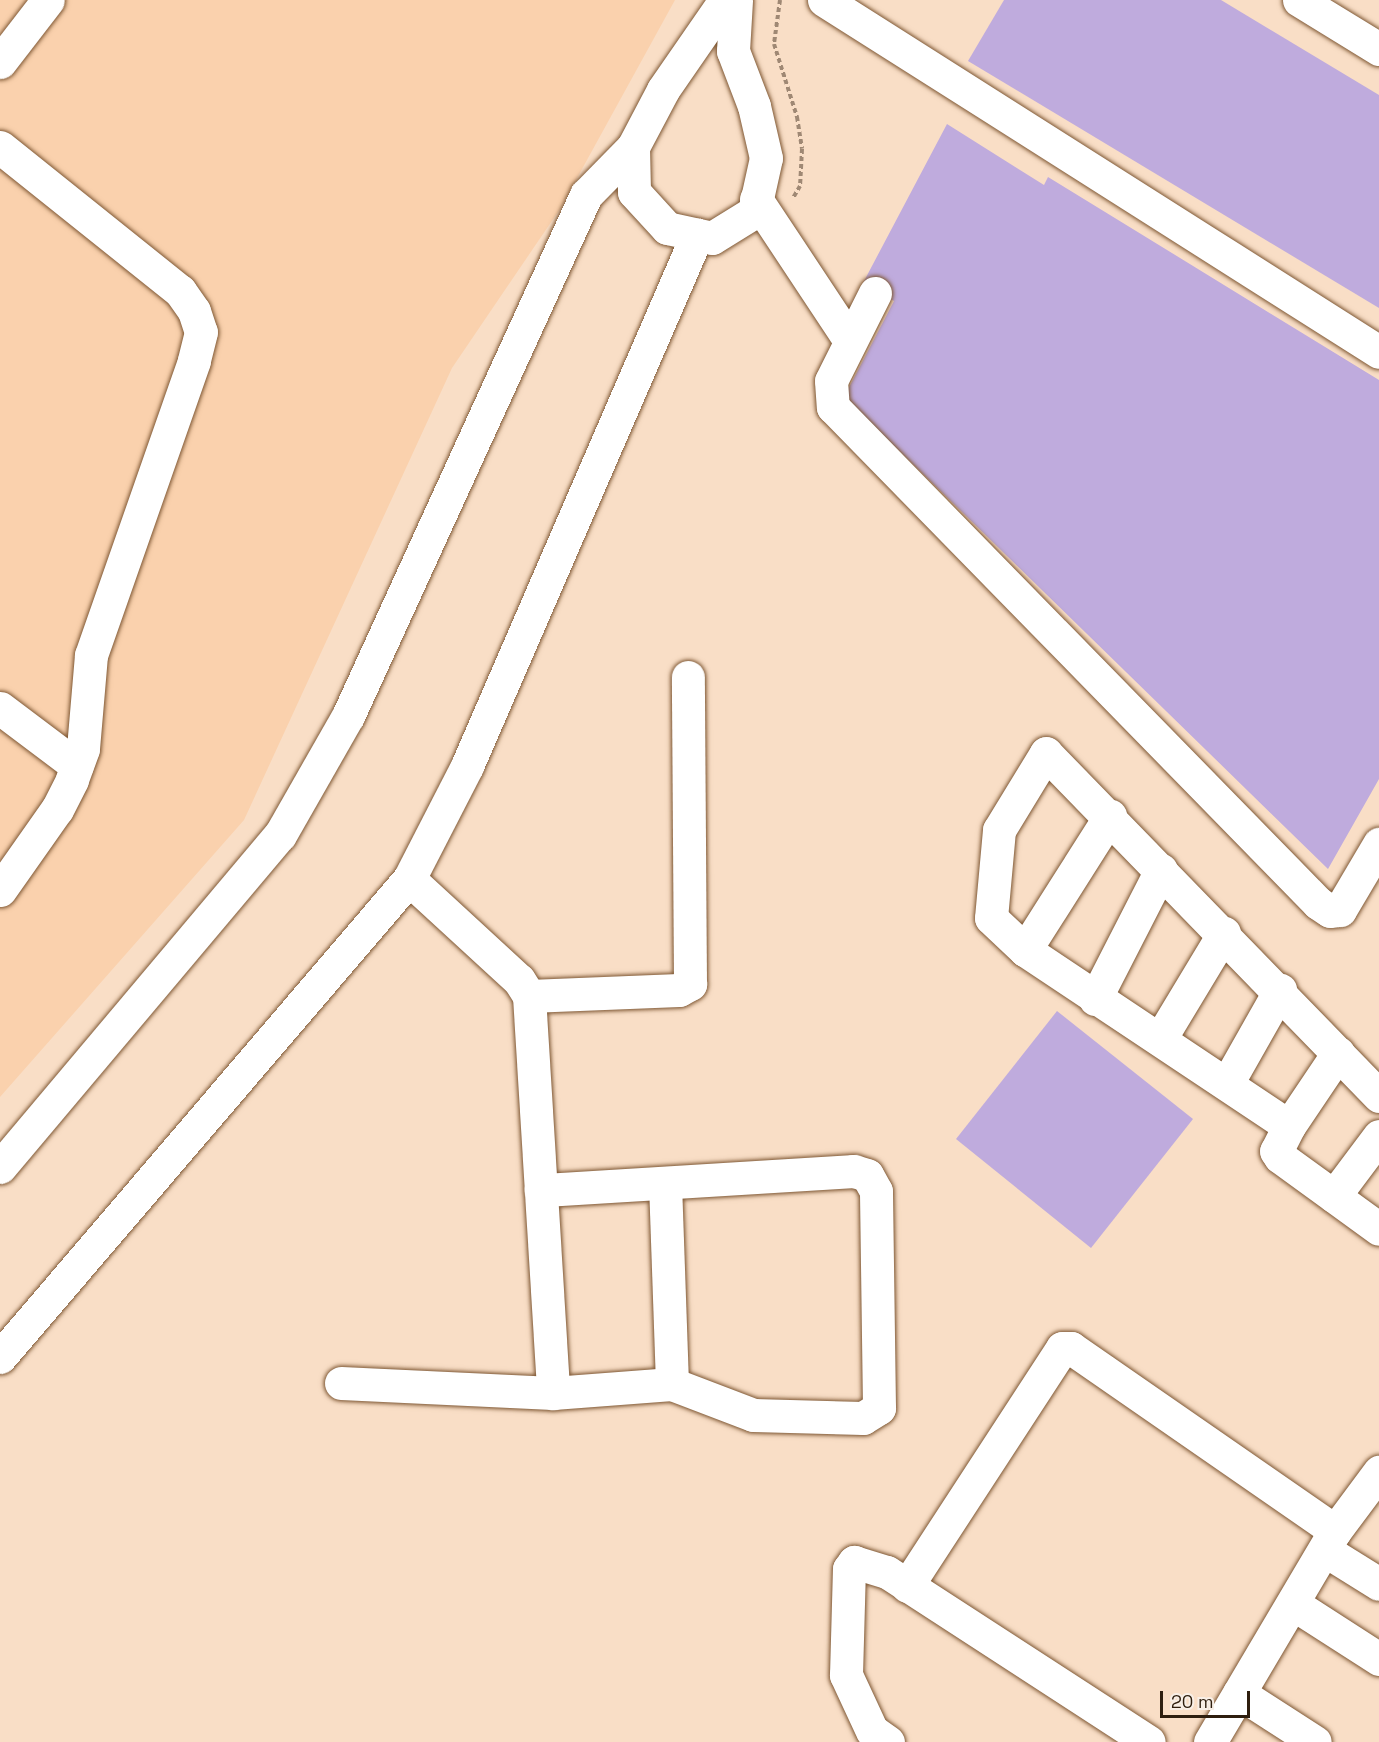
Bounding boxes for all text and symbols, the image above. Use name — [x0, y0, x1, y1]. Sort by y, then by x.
scale bar — [1163, 1679, 1253, 1717]
text: 20 m — [1171, 1690, 1214, 1713]

